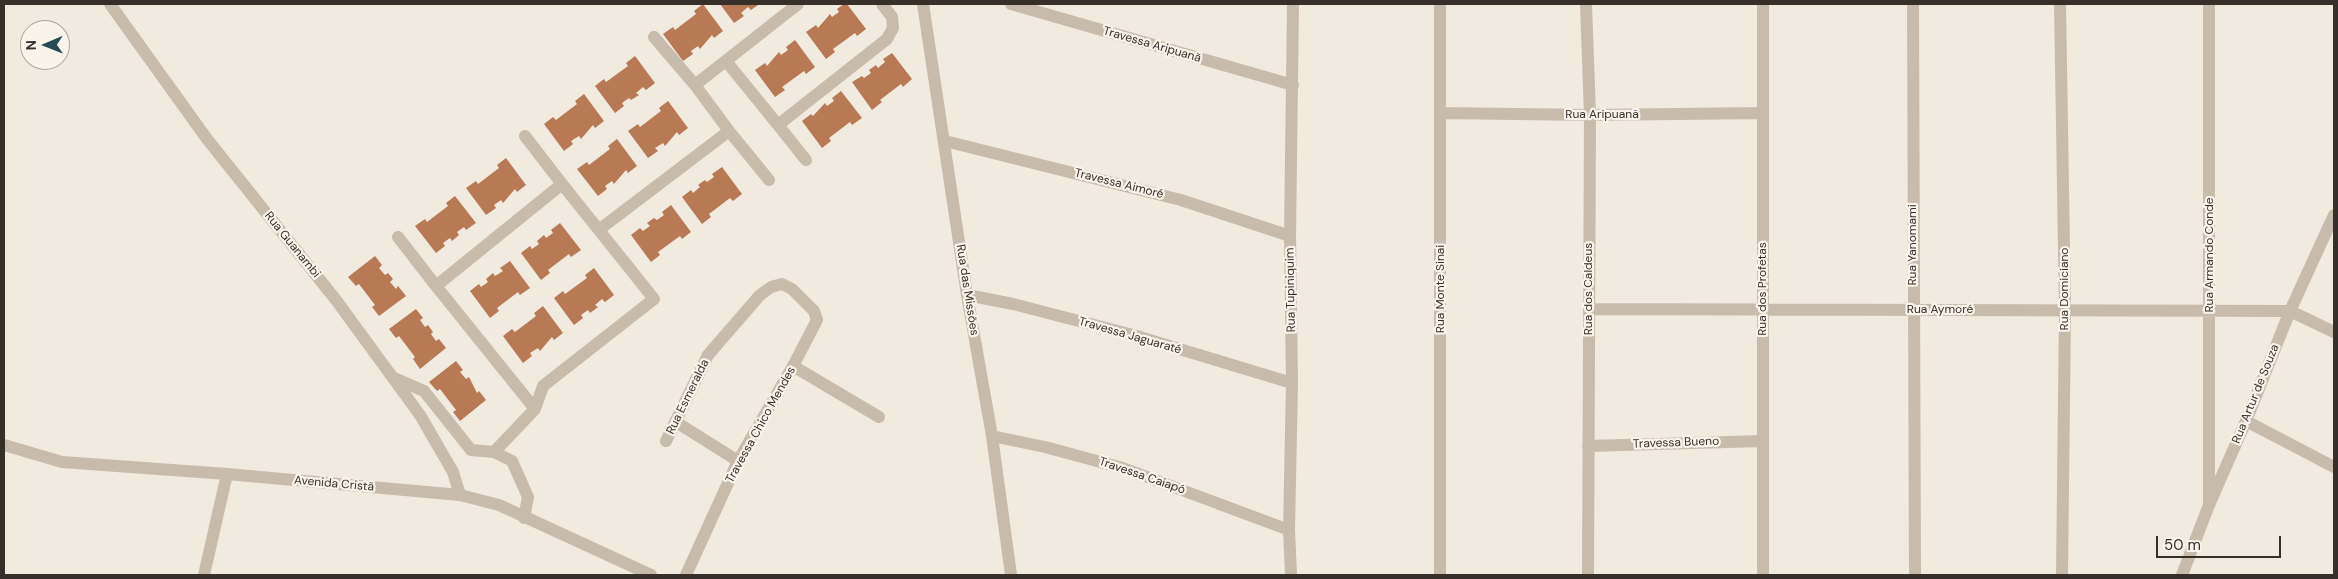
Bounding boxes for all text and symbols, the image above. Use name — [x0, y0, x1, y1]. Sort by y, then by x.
north arrow — [20, 20, 70, 70]
street label: Travessa Aripuanã — [1101, 24, 1203, 66]
text: N — [22, 40, 40, 51]
street label: Rua Aripuanã — [1565, 108, 1639, 122]
street label: Travessa Aimoré — [1073, 166, 1165, 202]
street label: Rua Armando Conde — [2203, 197, 2217, 313]
street label: Rua Yanomami — [1906, 204, 1920, 286]
street label: Rua Guanambi — [261, 209, 323, 281]
street label: Rua dos Profetas — [1756, 242, 1770, 336]
street label: Rua das Missões — [953, 243, 981, 337]
street label: Rua dos Caldeus — [1582, 243, 1596, 335]
street label: Rua Monte Sinai — [1434, 245, 1448, 333]
street label: Rua Tupiniquim — [1283, 247, 1299, 333]
street label: Rua Domiciano — [2058, 248, 2072, 330]
street label: Rua Aymoré — [1907, 303, 1973, 317]
street label: Travessa Jaguaraté — [1077, 314, 1183, 358]
street label: Rua Artur de Souza — [2229, 342, 2283, 446]
street label: Rua Esmeralda — [664, 357, 712, 437]
street label: Travessa Chico Mendes — [723, 364, 799, 486]
street label: Travessa Bueno — [1633, 434, 1719, 452]
street label: Travessa Caiapó — [1097, 454, 1187, 498]
street label: Avenida Cristã — [293, 473, 375, 495]
scale bar — [2158, 526, 2283, 558]
text: 50 m — [2164, 535, 2201, 555]

